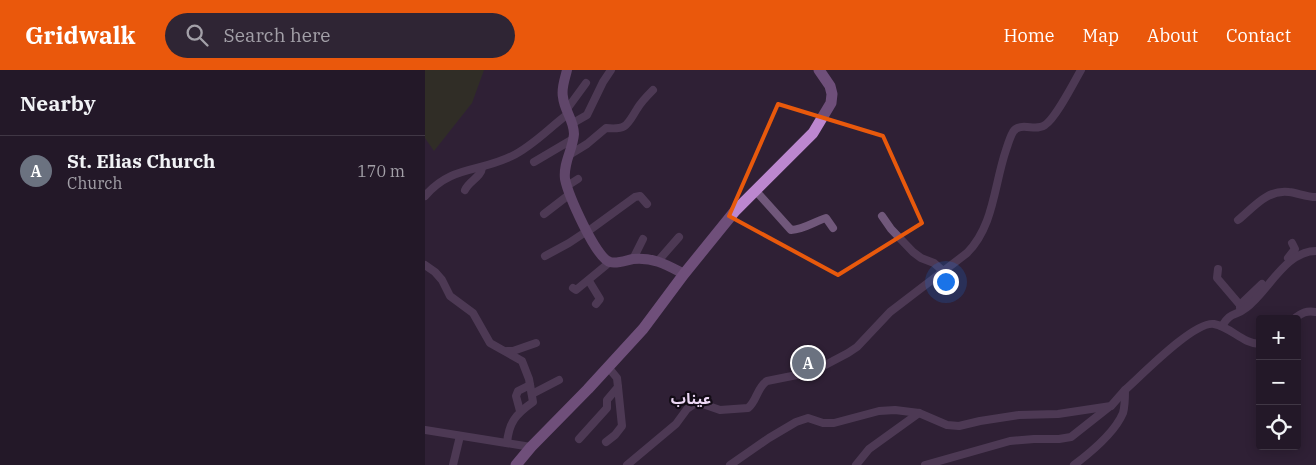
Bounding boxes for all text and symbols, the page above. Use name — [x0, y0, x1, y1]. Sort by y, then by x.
search box — [165, 13, 515, 58]
text: Gridwalk — [25, 19, 135, 51]
icon: search — [183, 21, 211, 49]
text: Search here — [223, 23, 331, 47]
text: Home — [1003, 24, 1055, 47]
text: Map — [1083, 24, 1119, 47]
text: About — [1147, 24, 1198, 47]
text: Contact — [1226, 24, 1291, 47]
text: Nearby — [20, 89, 96, 117]
text: St. Elias Church — [67, 149, 215, 173]
text: A — [30, 161, 42, 181]
text: 170 m — [357, 161, 405, 181]
text: Church — [67, 173, 123, 193]
your location — [933, 269, 959, 295]
map controls — [1256, 315, 1301, 450]
button: + — [1256, 315, 1301, 360]
pin: A — [792, 344, 824, 382]
button: − — [1256, 360, 1301, 405]
district label: عيناب — [671, 389, 711, 408]
button: locate — [1256, 405, 1301, 450]

